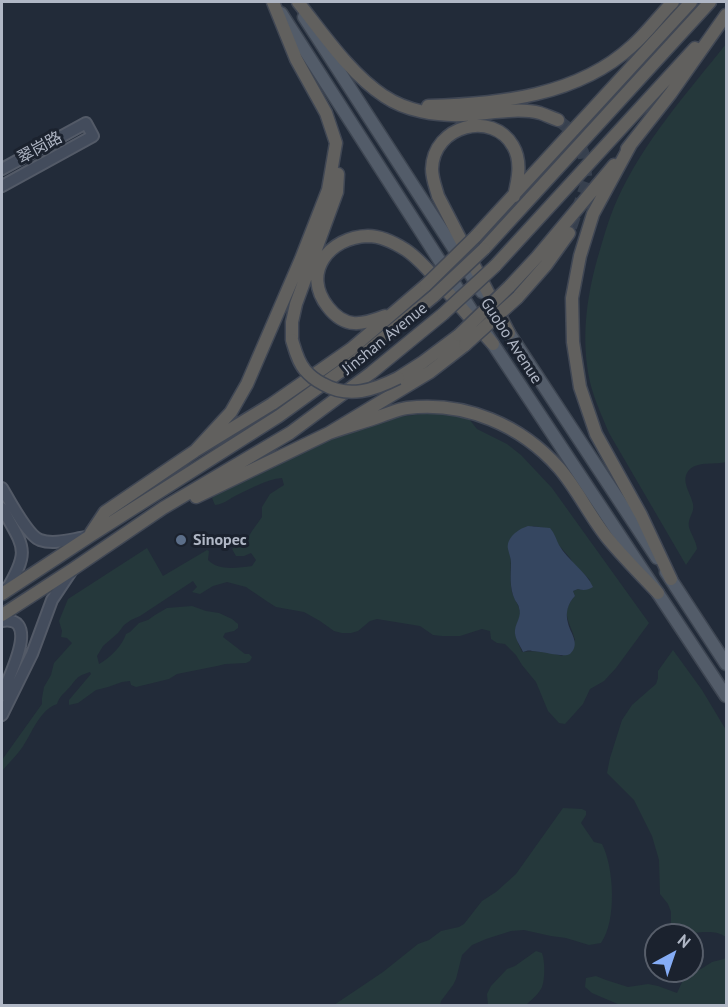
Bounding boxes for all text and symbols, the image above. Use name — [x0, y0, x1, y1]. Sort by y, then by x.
street label: 翠岗路 — [14, 128, 66, 168]
street label: Guobo Avenue — [476, 294, 546, 388]
street label: Jinshan Avenue — [339, 299, 431, 379]
place label: Sinopec — [193, 530, 247, 550]
marker: Sinopec — [174, 533, 188, 547]
north arrow — [644, 923, 704, 983]
text: N — [674, 930, 695, 952]

